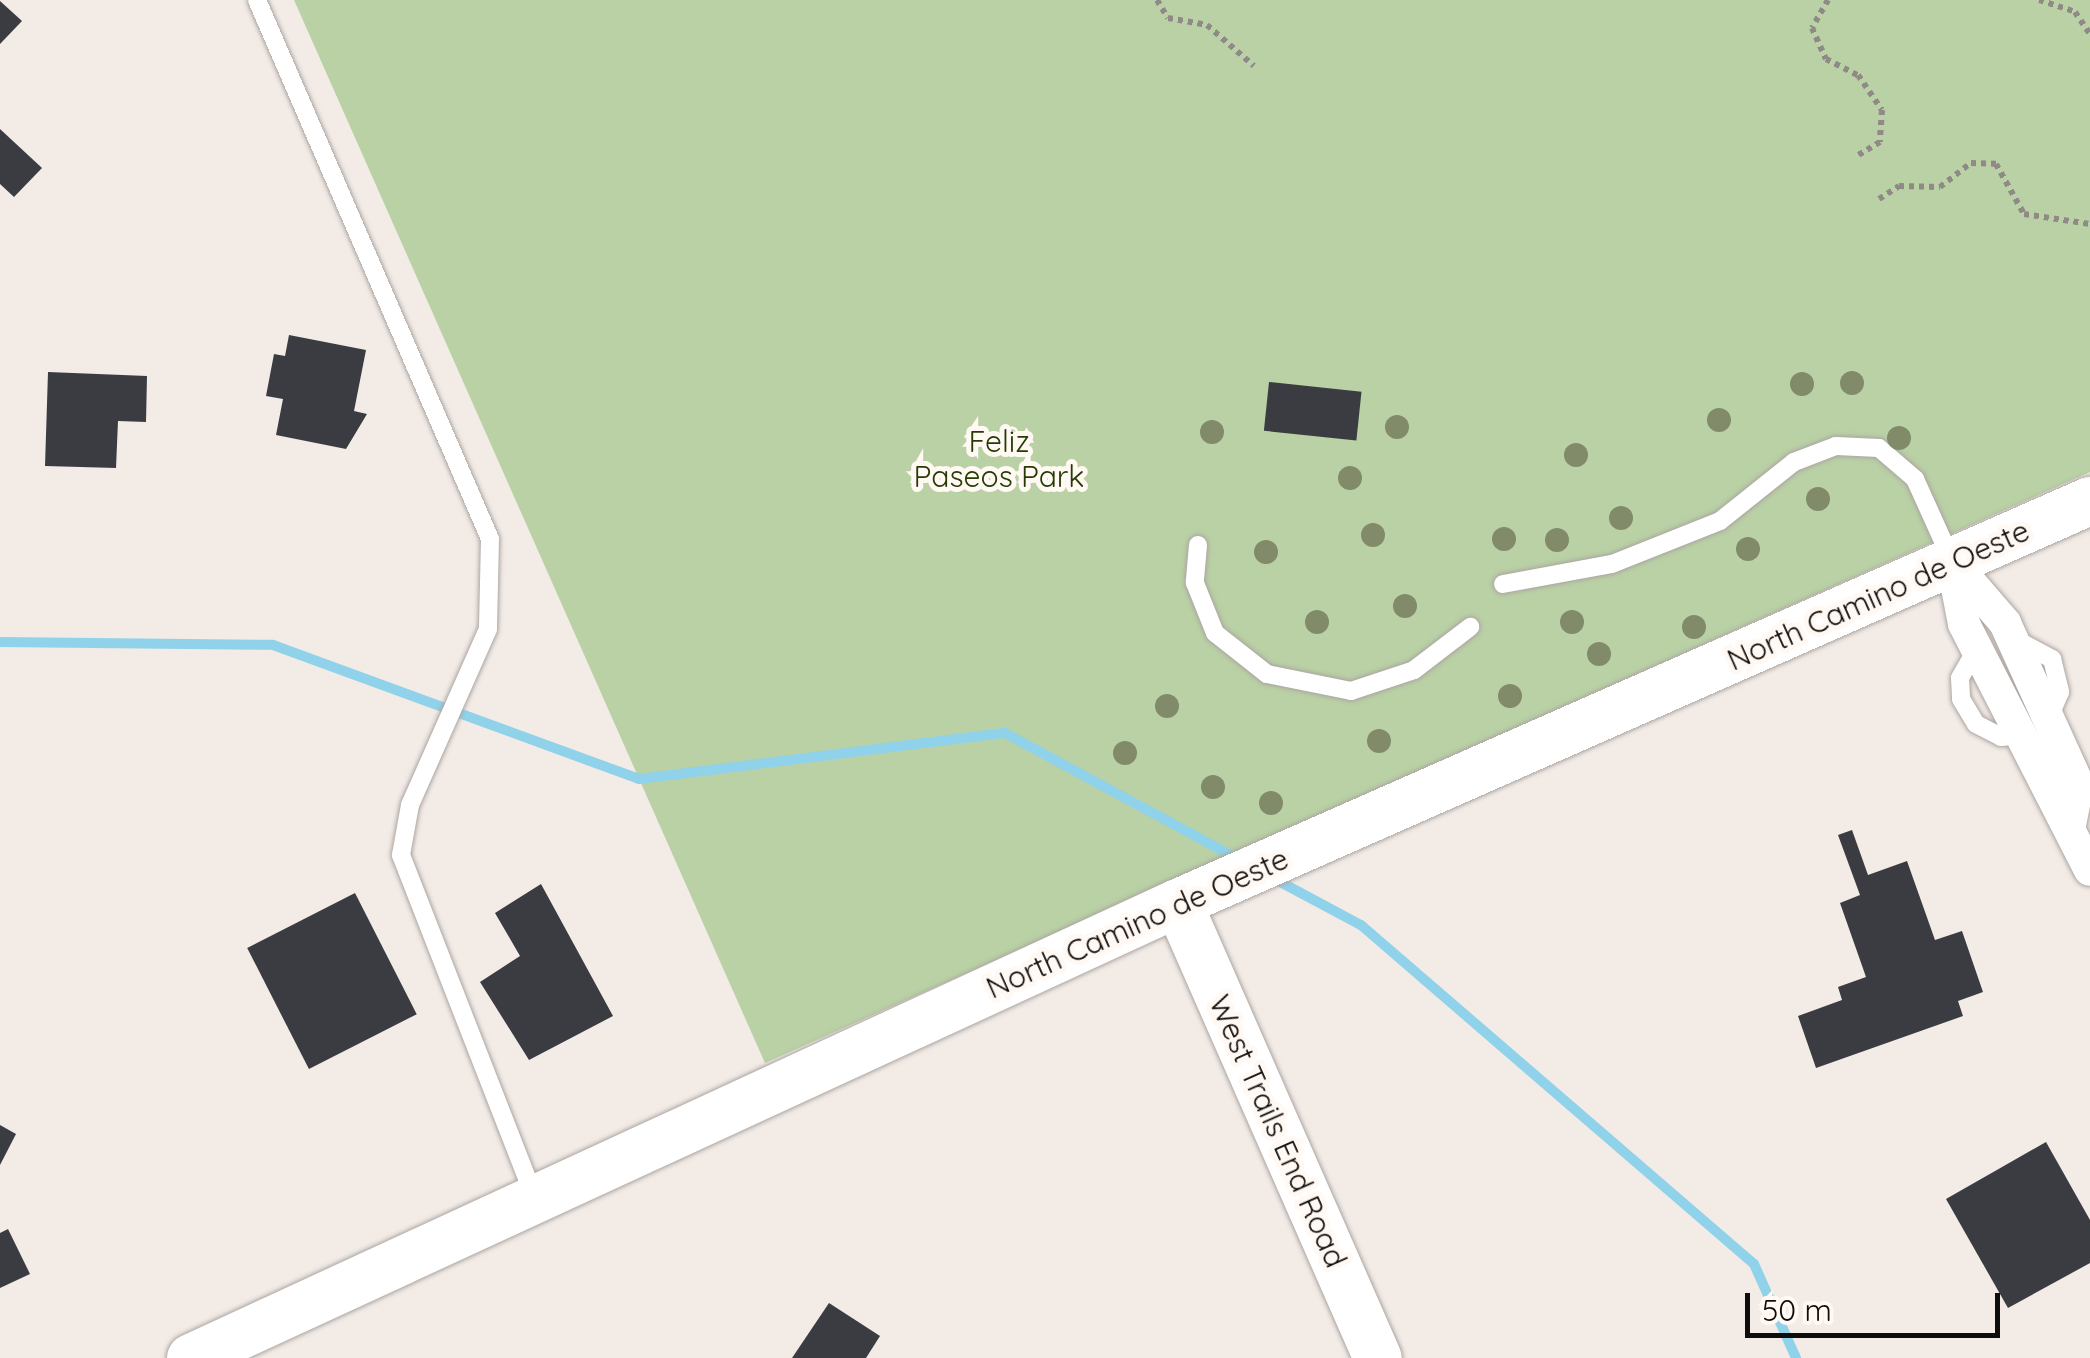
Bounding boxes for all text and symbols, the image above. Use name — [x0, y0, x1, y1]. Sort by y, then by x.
park label: Feliz Paseos Park — [914, 423, 1084, 494]
street label: North Camino de Oeste — [1721, 512, 2035, 678]
street label: North Camino de Oeste — [980, 840, 1294, 1006]
street label: West Trails End Road — [1202, 989, 1354, 1273]
scale bar — [1750, 1273, 2005, 1335]
text: 50 m — [1762, 1291, 1832, 1329]

